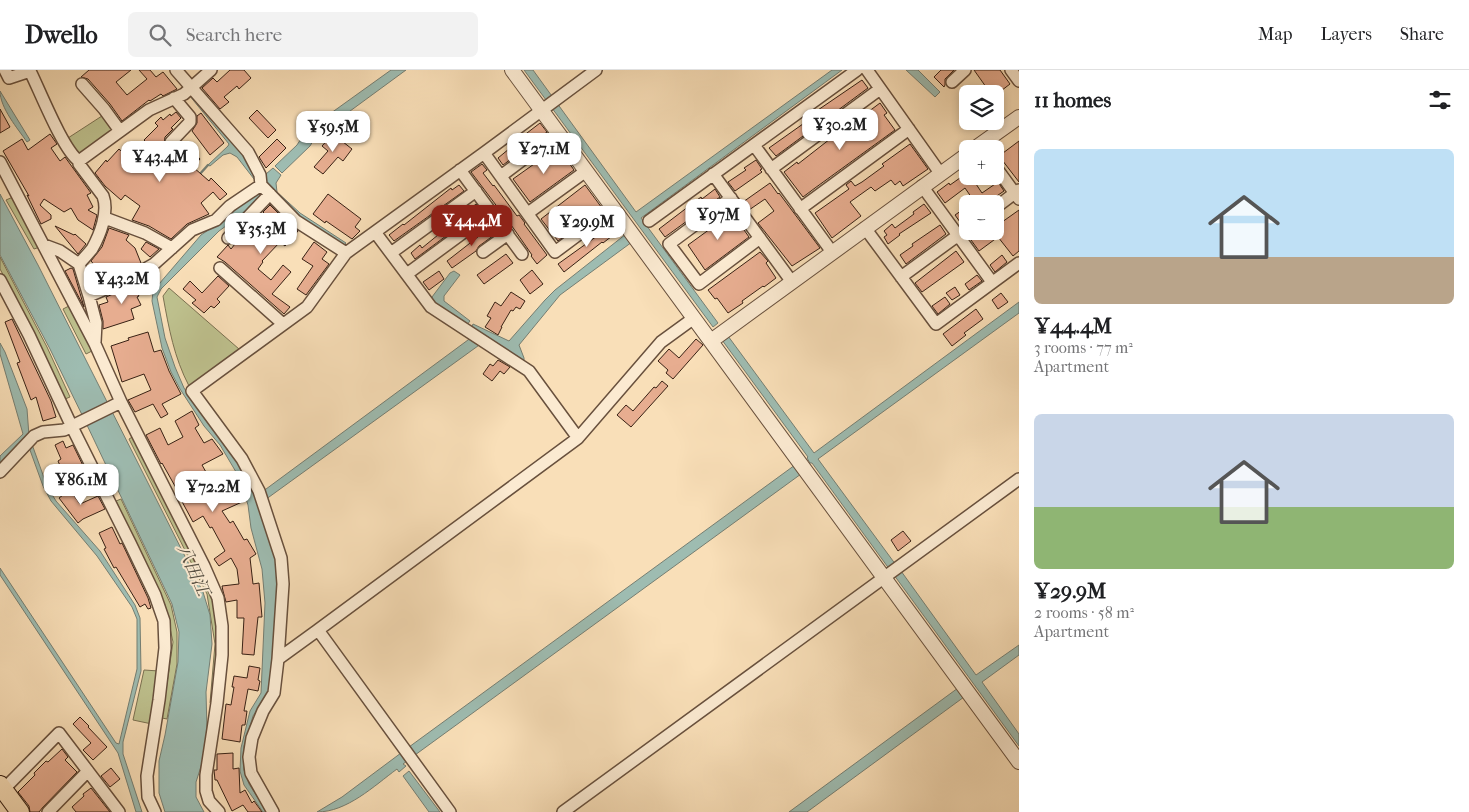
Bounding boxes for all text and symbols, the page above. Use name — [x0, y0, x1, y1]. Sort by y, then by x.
search box — [128, 12, 478, 57]
text: Dwello — [25, 21, 98, 49]
icon: search — [146, 21, 174, 49]
text: Search here — [186, 24, 282, 46]
text: Map — [1258, 24, 1292, 45]
text: Layers — [1320, 24, 1372, 45]
text: Share — [1400, 24, 1444, 45]
map controls — [959, 85, 1004, 240]
button: layers — [959, 85, 1004, 130]
icon: filters — [1426, 86, 1454, 114]
text: 11 homes — [1034, 88, 1111, 112]
pin: ¥30.2M — [799, 108, 881, 151]
pin: ¥59.5M — [292, 111, 374, 153]
text: ¥30.2M — [813, 115, 867, 134]
text: ¥59.5M — [307, 117, 359, 136]
pin: ¥27.1M — [503, 132, 585, 175]
text: ¥27.1M — [518, 139, 570, 158]
pin: ¥43.4M — [119, 140, 201, 183]
button: + — [959, 140, 1004, 185]
text: ¥43.4M — [132, 147, 188, 166]
icon: home — [1199, 182, 1289, 272]
button: − — [959, 195, 1004, 240]
pin: ¥97M — [688, 198, 748, 241]
pin: ¥44.4M — [431, 204, 513, 247]
text: ¥97M — [696, 205, 740, 224]
pin: ¥29.9M — [546, 206, 628, 248]
text: ¥44.4M — [442, 211, 502, 230]
pin: ¥35.3M — [220, 212, 302, 255]
text: ¥29.9M — [560, 212, 614, 231]
text: ¥35.3M — [236, 219, 286, 238]
pin: ¥43.2M — [81, 262, 163, 305]
text: ¥43.2M — [95, 269, 149, 288]
text: ¥44.4M — [1034, 314, 1112, 338]
text: 3 rooms · 77 m² — [1034, 338, 1133, 357]
text: Apartment — [1034, 357, 1109, 376]
icon: home — [1199, 447, 1289, 537]
pin: ¥86.1M — [40, 464, 122, 506]
text: ¥86.1M — [55, 470, 107, 489]
pin: ¥72.2M — [172, 470, 254, 513]
text: ¥72.2M — [186, 477, 240, 496]
water label: 八田江 — [172, 541, 215, 602]
text: ¥29.9M — [1034, 579, 1106, 603]
text: 2 rooms · 58 m² — [1034, 603, 1134, 622]
text: Apartment — [1034, 622, 1109, 641]

